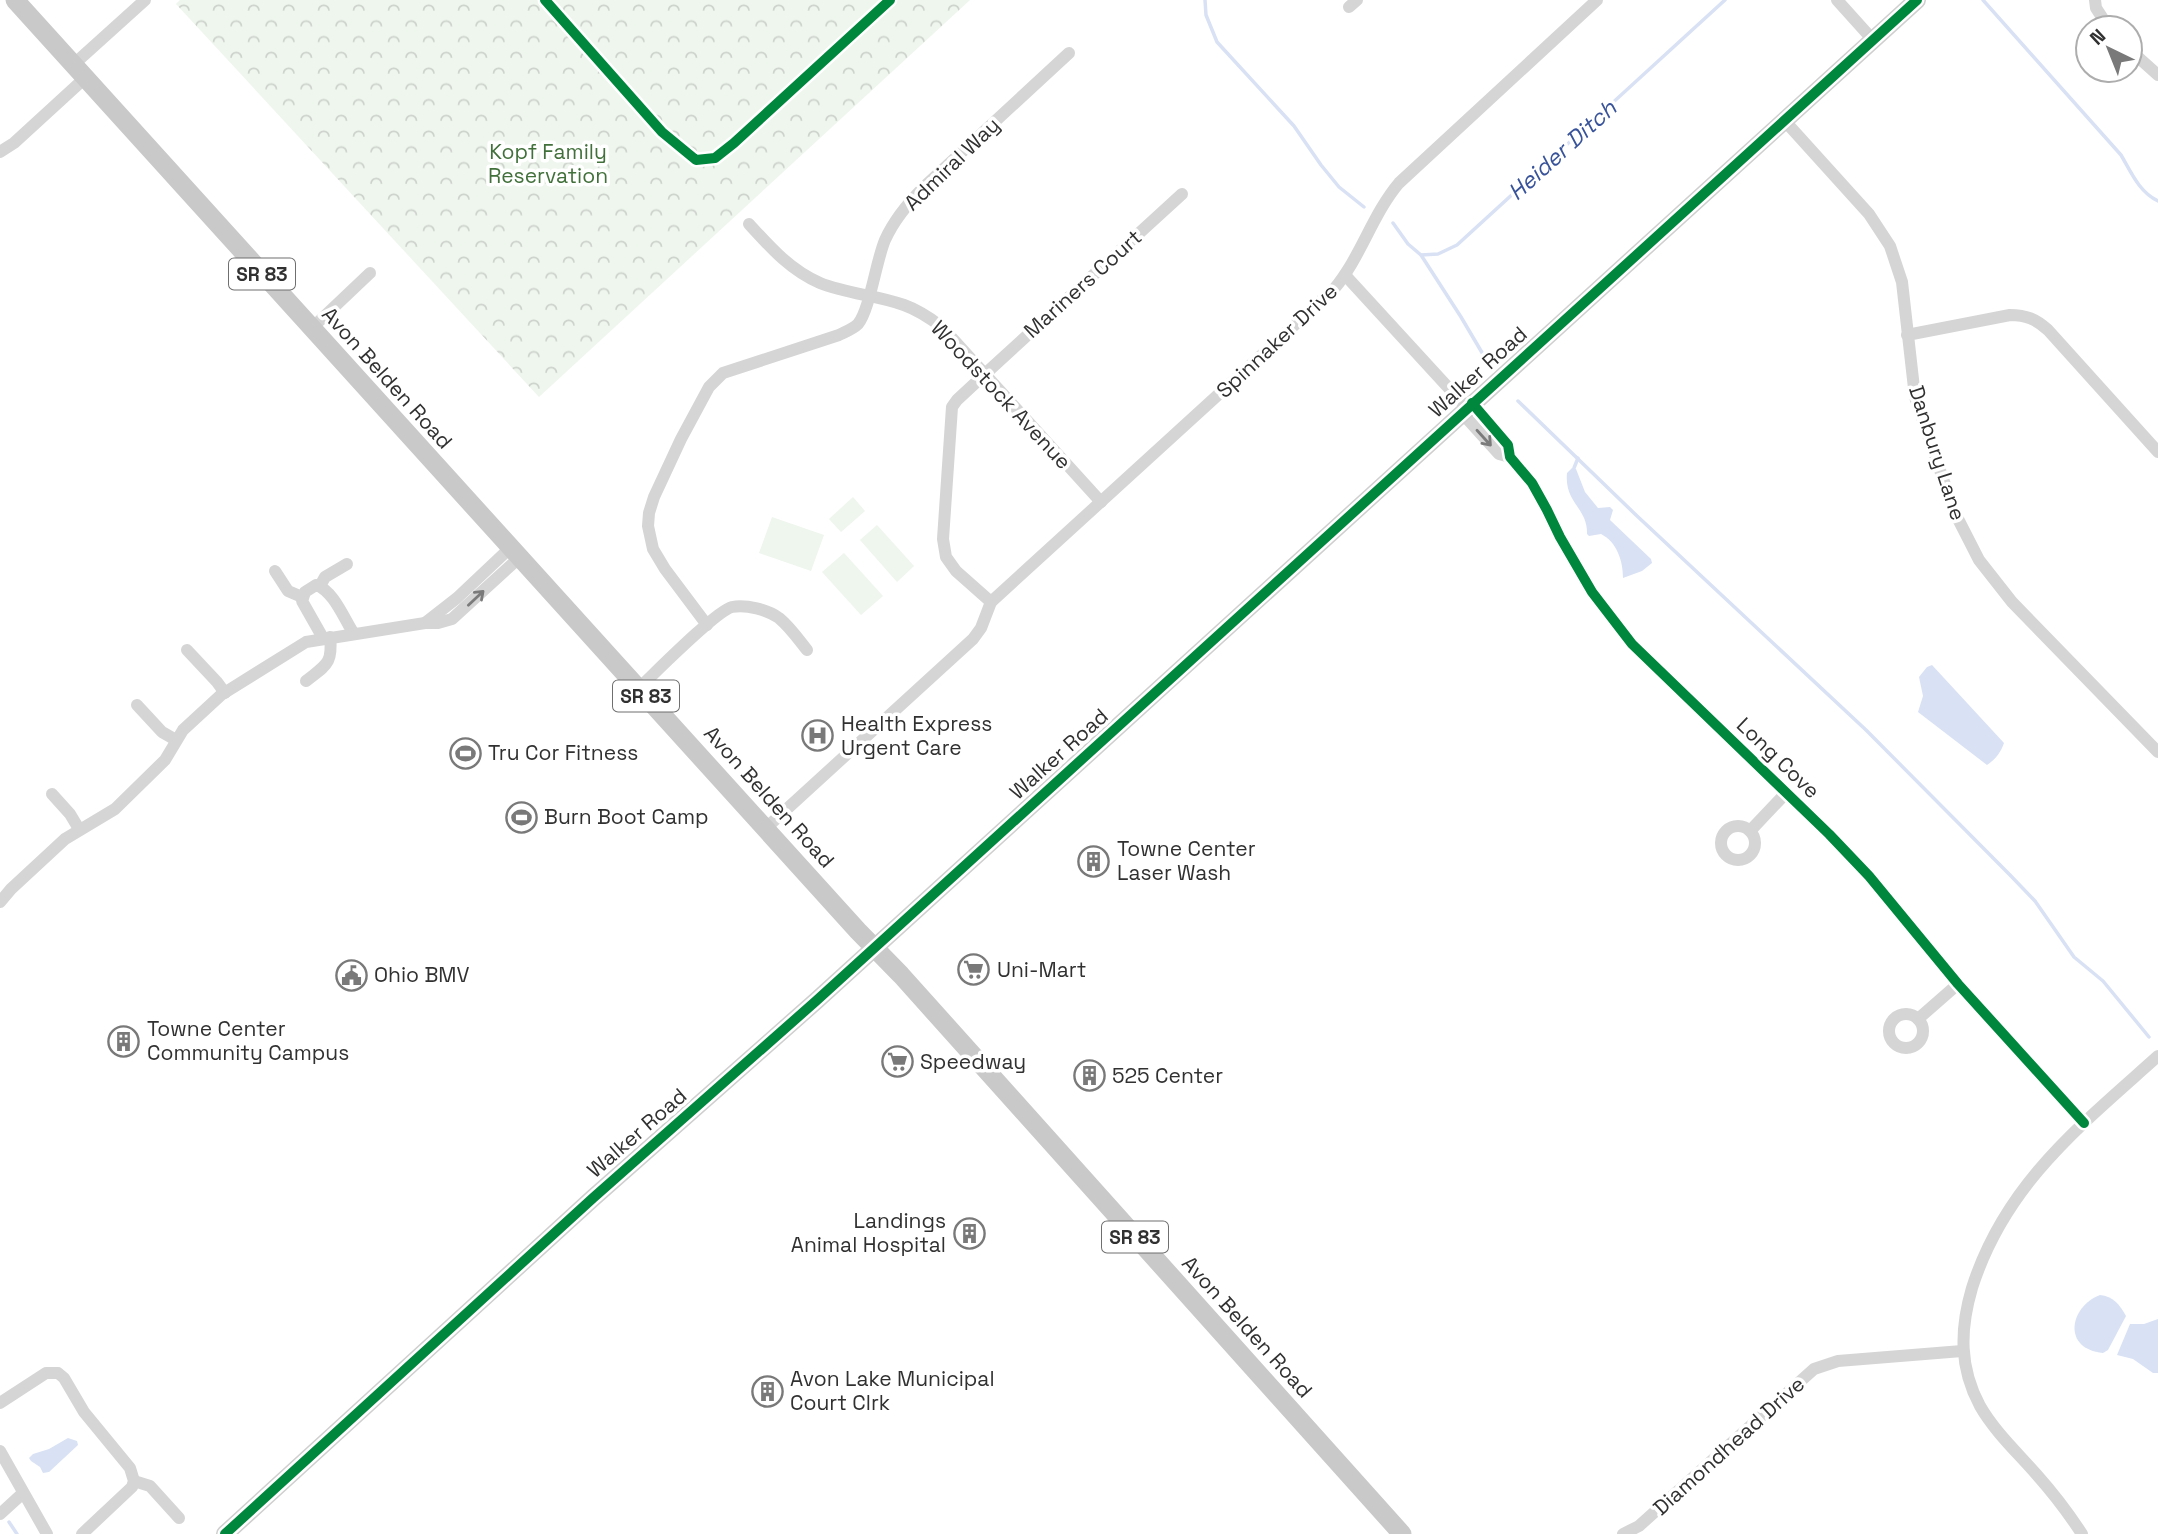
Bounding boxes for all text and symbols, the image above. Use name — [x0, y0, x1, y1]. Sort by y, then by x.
north arrow — [2074, 14, 2144, 84]
text: N — [2085, 23, 2111, 50]
water label: Heider Ditch — [1501, 93, 1623, 207]
street label: Admiral Way — [898, 111, 1005, 216]
park label: Kopf Family Reservation — [488, 138, 608, 189]
street label: Mariners Court — [1018, 224, 1147, 344]
road number: SR 83 — [229, 258, 295, 290]
street label: Spinnaker Drive — [1210, 278, 1343, 404]
street label: Avon Belden Road — [316, 301, 458, 454]
street label: Woodstock Avenue — [925, 315, 1077, 475]
street label: Walker Road — [1423, 320, 1533, 423]
street label: Danbury Lane — [1903, 382, 1972, 524]
one-way arrow — [1476, 428, 1492, 446]
one-way arrow — [467, 590, 485, 606]
road number: SR 83 — [613, 680, 679, 712]
street label: Walker Road — [1004, 702, 1114, 805]
place label: Health Express Urgent Care — [841, 710, 992, 761]
street label: Long Cove — [1731, 711, 1826, 804]
hospital icon: Health Express Urgent Care — [801, 719, 835, 753]
street label: Avon Belden Road — [698, 720, 840, 873]
sports icon: Tru Cor Fitness — [448, 736, 482, 770]
place label: Tru Cor Fitness — [488, 739, 638, 766]
sports icon: Burn Boot Camp — [504, 800, 538, 834]
place label: Burn Boot Camp — [544, 803, 709, 830]
place label: Towne Center Laser Wash — [1117, 835, 1256, 886]
building icon: Towne Center Laser Wash — [1077, 844, 1111, 878]
supermarket icon: Uni-Mart — [957, 953, 991, 987]
place label: Uni-Mart — [997, 956, 1086, 983]
public building icon: Ohio BMV — [334, 958, 368, 992]
place label: Ohio BMV — [374, 961, 470, 988]
place label: Towne Center Community Campus — [147, 1015, 349, 1066]
building icon: Towne Center Community Campus — [107, 1024, 141, 1058]
supermarket icon: Speedway — [880, 1045, 914, 1079]
place label: Speedway — [920, 1048, 1026, 1075]
building icon: 525 Center — [1072, 1059, 1106, 1093]
place label: 525 Center — [1112, 1062, 1223, 1089]
street label: Walker Road — [581, 1082, 692, 1183]
place label: Landings Animal Hospital — [791, 1207, 946, 1258]
building icon: Landings Animal Hospital — [952, 1216, 986, 1250]
road number: SR 83 — [1102, 1222, 1168, 1252]
street label: Avon Belden Road — [1176, 1250, 1318, 1403]
place label: Avon Lake Municipal Court Clrk — [790, 1365, 995, 1416]
street label: Diamondhead Drive — [1647, 1370, 1810, 1521]
building icon: Avon Lake Municipal Court Clrk — [750, 1374, 784, 1408]

